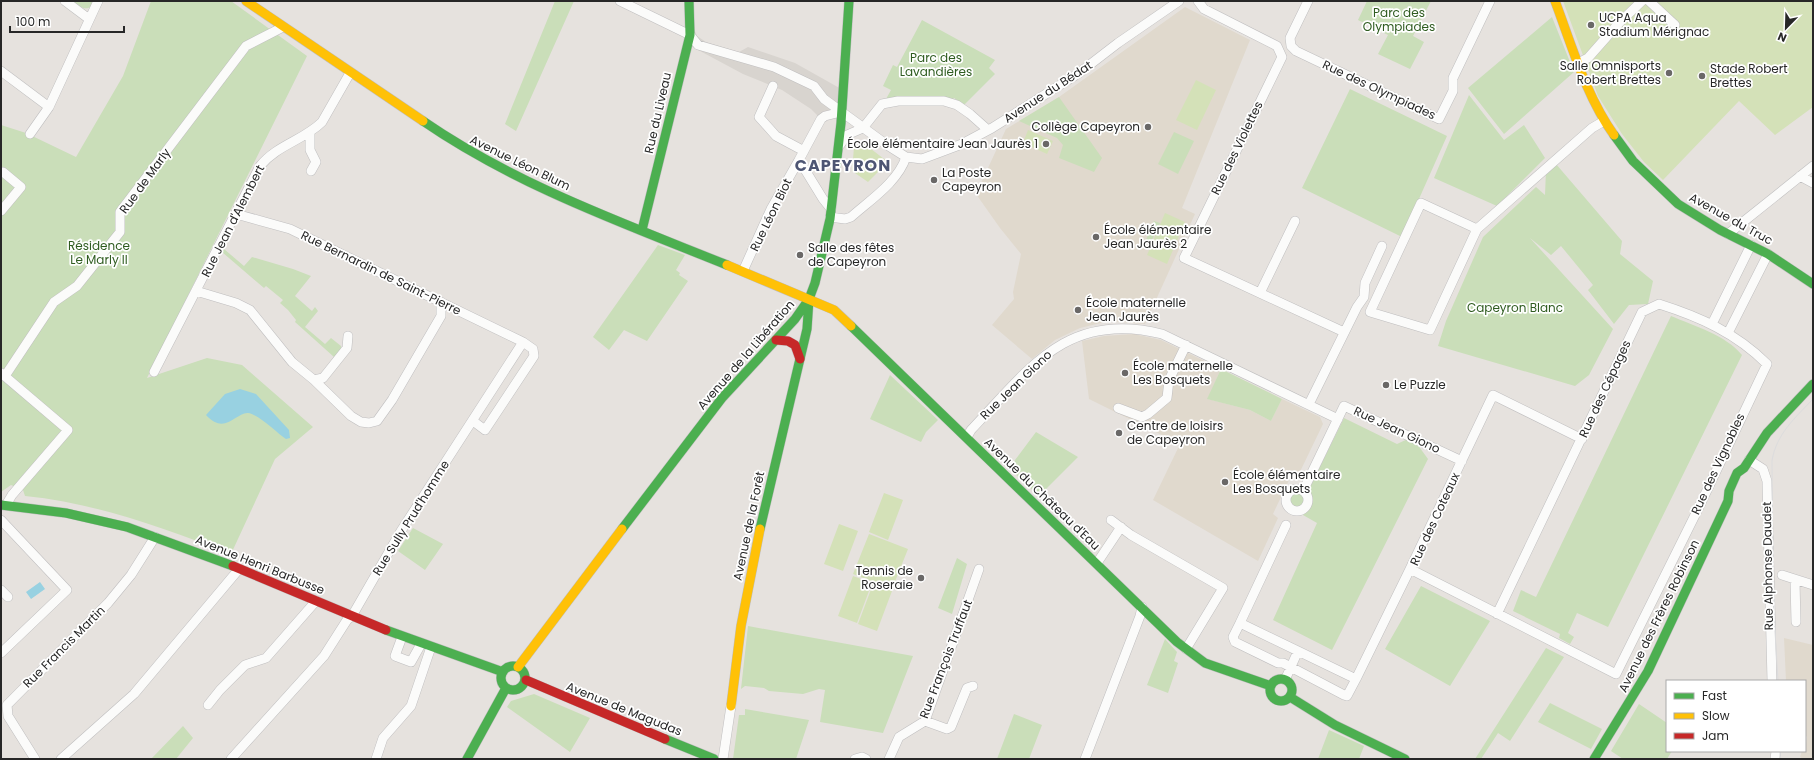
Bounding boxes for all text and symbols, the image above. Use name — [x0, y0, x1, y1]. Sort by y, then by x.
park label: Parc des Olympiades — [1363, 4, 1435, 35]
scale bar — [10, 8, 124, 34]
north arrow — [1766, 8, 1806, 48]
place label: UCPA Aqua Stadium Mérignac — [1599, 9, 1709, 40]
text: 100 m — [16, 13, 50, 30]
marker: UCPA Aqua Stadium Mérignac — [1586, 20, 1596, 30]
text: N — [1775, 28, 1789, 46]
park label: Parc des Lavandières — [900, 49, 972, 80]
street label: Avenue du Bédat — [1000, 56, 1095, 127]
street label: Rue des Olympiades — [1320, 56, 1439, 123]
place label: Salle Omnisports Robert Brettes — [1560, 57, 1661, 88]
place label: Stade Robert Brettes — [1710, 60, 1788, 91]
marker: Salle Omnisports Robert Brettes — [1664, 68, 1674, 78]
street label: Rue du Liveau — [640, 71, 675, 155]
marker: Stade Robert Brettes — [1697, 71, 1707, 81]
street label: Rue des Violettes — [1207, 98, 1267, 197]
place label: Collège Capeyron — [1031, 118, 1140, 135]
marker: Collège Capeyron — [1143, 122, 1153, 132]
street label: Avenue Léon Blum — [467, 131, 573, 194]
place label: École élémentaire Jean Jaurès 1 — [847, 135, 1038, 152]
marker: École élémentaire Jean Jaurès 1 — [1041, 139, 1051, 149]
street label: Rue de Marly — [115, 144, 174, 217]
district label: CAPEYRON — [795, 154, 891, 177]
street label: Rue Jean d'Alembert — [197, 162, 268, 280]
place label: La Poste Capeyron — [942, 164, 1002, 195]
street label: Rue Léon Biot — [746, 175, 796, 254]
marker: La Poste Capeyron — [929, 175, 939, 185]
street label: Avenue du Truc — [1686, 189, 1776, 249]
place label: École élémentaire Jean Jaurès 2 — [1104, 221, 1211, 252]
street label: Rue Bernardin de Saint-Pierre — [298, 226, 464, 319]
marker: École élémentaire Jean Jaurès 2 — [1091, 232, 1101, 242]
park label: Résidence Le Marly II — [68, 237, 130, 268]
place label: Salle des fêtes de Capeyron — [808, 239, 894, 270]
marker: Salle des fêtes de Capeyron — [795, 250, 805, 260]
place label: École maternelle Jean Jaurès — [1086, 294, 1186, 325]
street label: Avenue de la Libération — [693, 296, 798, 413]
park label: Capeyron Blanc — [1467, 299, 1563, 316]
marker: École maternelle Jean Jaurès — [1073, 305, 1083, 315]
street label: Rue des Cépages — [1575, 337, 1635, 440]
street label: Rue Jean Giono — [976, 346, 1056, 423]
place label: École maternelle Les Bosquets — [1133, 357, 1233, 388]
marker: École maternelle Les Bosquets — [1120, 368, 1130, 378]
place label: Le Puzzle — [1394, 376, 1446, 393]
marker: Le Puzzle — [1381, 380, 1391, 390]
street label: Rue Jean Giono — [1351, 402, 1444, 457]
street label: Rue des Vignobles — [1687, 410, 1748, 517]
place label: Centre de loisirs de Capeyron — [1127, 417, 1223, 448]
marker: Centre de loisirs de Capeyron — [1114, 428, 1124, 438]
street label: Avenue du Château d'Eau — [981, 434, 1104, 554]
street label: Rue Sully Prud'homme — [368, 457, 453, 579]
place label: École élémentaire Les Bosquets — [1233, 466, 1340, 497]
street label: Rue des Coteaux — [1406, 469, 1464, 568]
street label: Avenue de la Forêt — [729, 470, 768, 582]
marker: École élémentaire Les Bosquets — [1220, 477, 1230, 487]
street label: Rue Alphonse Daudet — [1758, 501, 1777, 631]
street label: Avenue Henri Barbusse — [193, 531, 327, 598]
street label: Avenue des Frères Robinson — [1614, 537, 1703, 695]
place label: Tennis de Roseraie — [856, 562, 913, 593]
marker: Tennis de Roseraie — [916, 573, 926, 583]
street label: Rue François Truffaut — [915, 597, 976, 721]
street label: Rue Francis Martin — [19, 602, 108, 691]
street label: Avenue de Magudas — [564, 677, 685, 740]
legend — [1666, 680, 1806, 752]
text: Fast — [1702, 687, 1727, 704]
text: Slow — [1702, 707, 1730, 724]
text: Jam — [1702, 727, 1729, 744]

